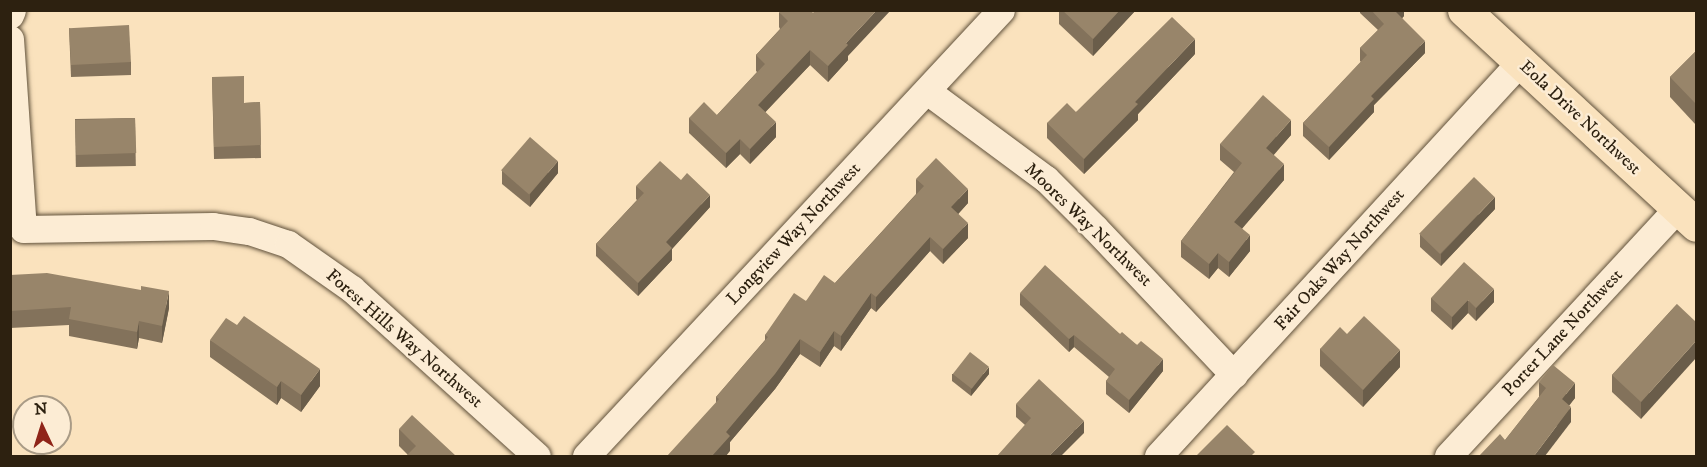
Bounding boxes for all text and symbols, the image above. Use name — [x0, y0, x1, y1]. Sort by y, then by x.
street label: Eola Drive Northwest — [1515, 56, 1645, 180]
street label: Longview Way Northwest — [722, 158, 866, 310]
street label: Moores Way Northwest — [1020, 159, 1156, 291]
street label: Fair Oaks Way Northwest — [1271, 185, 1409, 335]
street label: Forest Hills Way Northwest — [321, 265, 487, 413]
street label: Porter Lane Northwest — [1498, 265, 1628, 401]
north arrow — [12, 395, 72, 455]
text: N — [34, 399, 48, 419]

